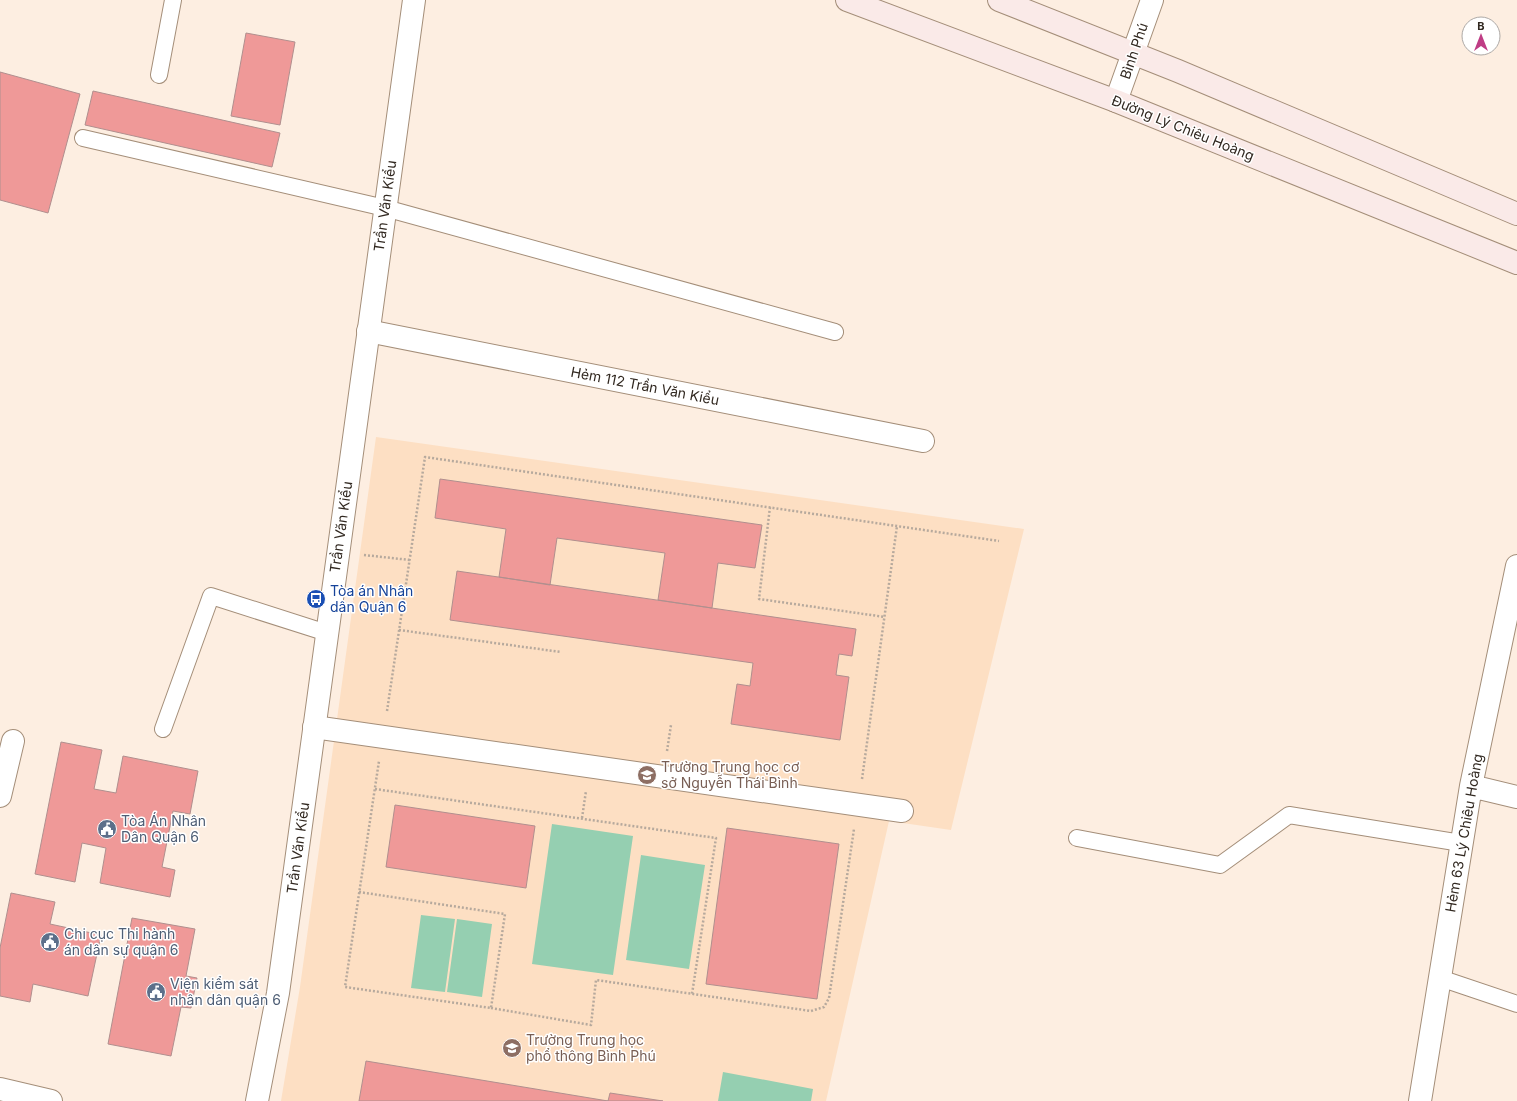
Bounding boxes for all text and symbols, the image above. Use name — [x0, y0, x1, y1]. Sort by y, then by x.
north arrow — [1461, 16, 1501, 56]
text: B — [1477, 19, 1485, 33]
street label: Bình Phú — [1116, 20, 1151, 81]
street label: Đường Lý Chiêu Hoàng — [1109, 91, 1257, 164]
street label: Trần Văn Kiểu — [370, 159, 399, 253]
street label: Hẻm 112 Trần Văn Kiểu — [570, 363, 721, 408]
street label: Trần Văn Kiểu — [326, 480, 355, 574]
place label: Tòa án Nhân dân Quận 6 — [330, 582, 413, 615]
bus stop icon: Tòa án Nhân dân Quận 6 — [305, 588, 327, 610]
street label: Hẻm 63 Lý Chiêu Hoàng — [1441, 752, 1486, 914]
place label: Trường Trung học cơ sở Nguyễn Thái Bình — [661, 758, 799, 791]
school or university icon: Trường Trung học cơ sở Nguyễn Thái Bình — [636, 764, 658, 786]
street label: Trần Văn Kiểu — [283, 801, 312, 895]
place label: Tòa Án Nhân Dân Quận 6 — [121, 812, 206, 845]
public building icon: Tòa Án Nhân Dân Quận 6 — [96, 818, 118, 840]
place label: Chi cục Thi hành án dân sự quận 6 — [64, 925, 178, 958]
public building icon: Chi cục Thi hành án dân sự quận 6 — [39, 931, 61, 953]
place label: Viện kiểm sát nhân dân quận 6 — [170, 975, 281, 1008]
public building icon: Viện kiểm sát nhân dân quận 6 — [145, 981, 167, 1003]
place label: Trường Trung học phổ thông Bình Phú — [526, 1031, 656, 1064]
school or university icon: Trường Trung học phổ thông Bình Phú — [501, 1037, 523, 1059]

